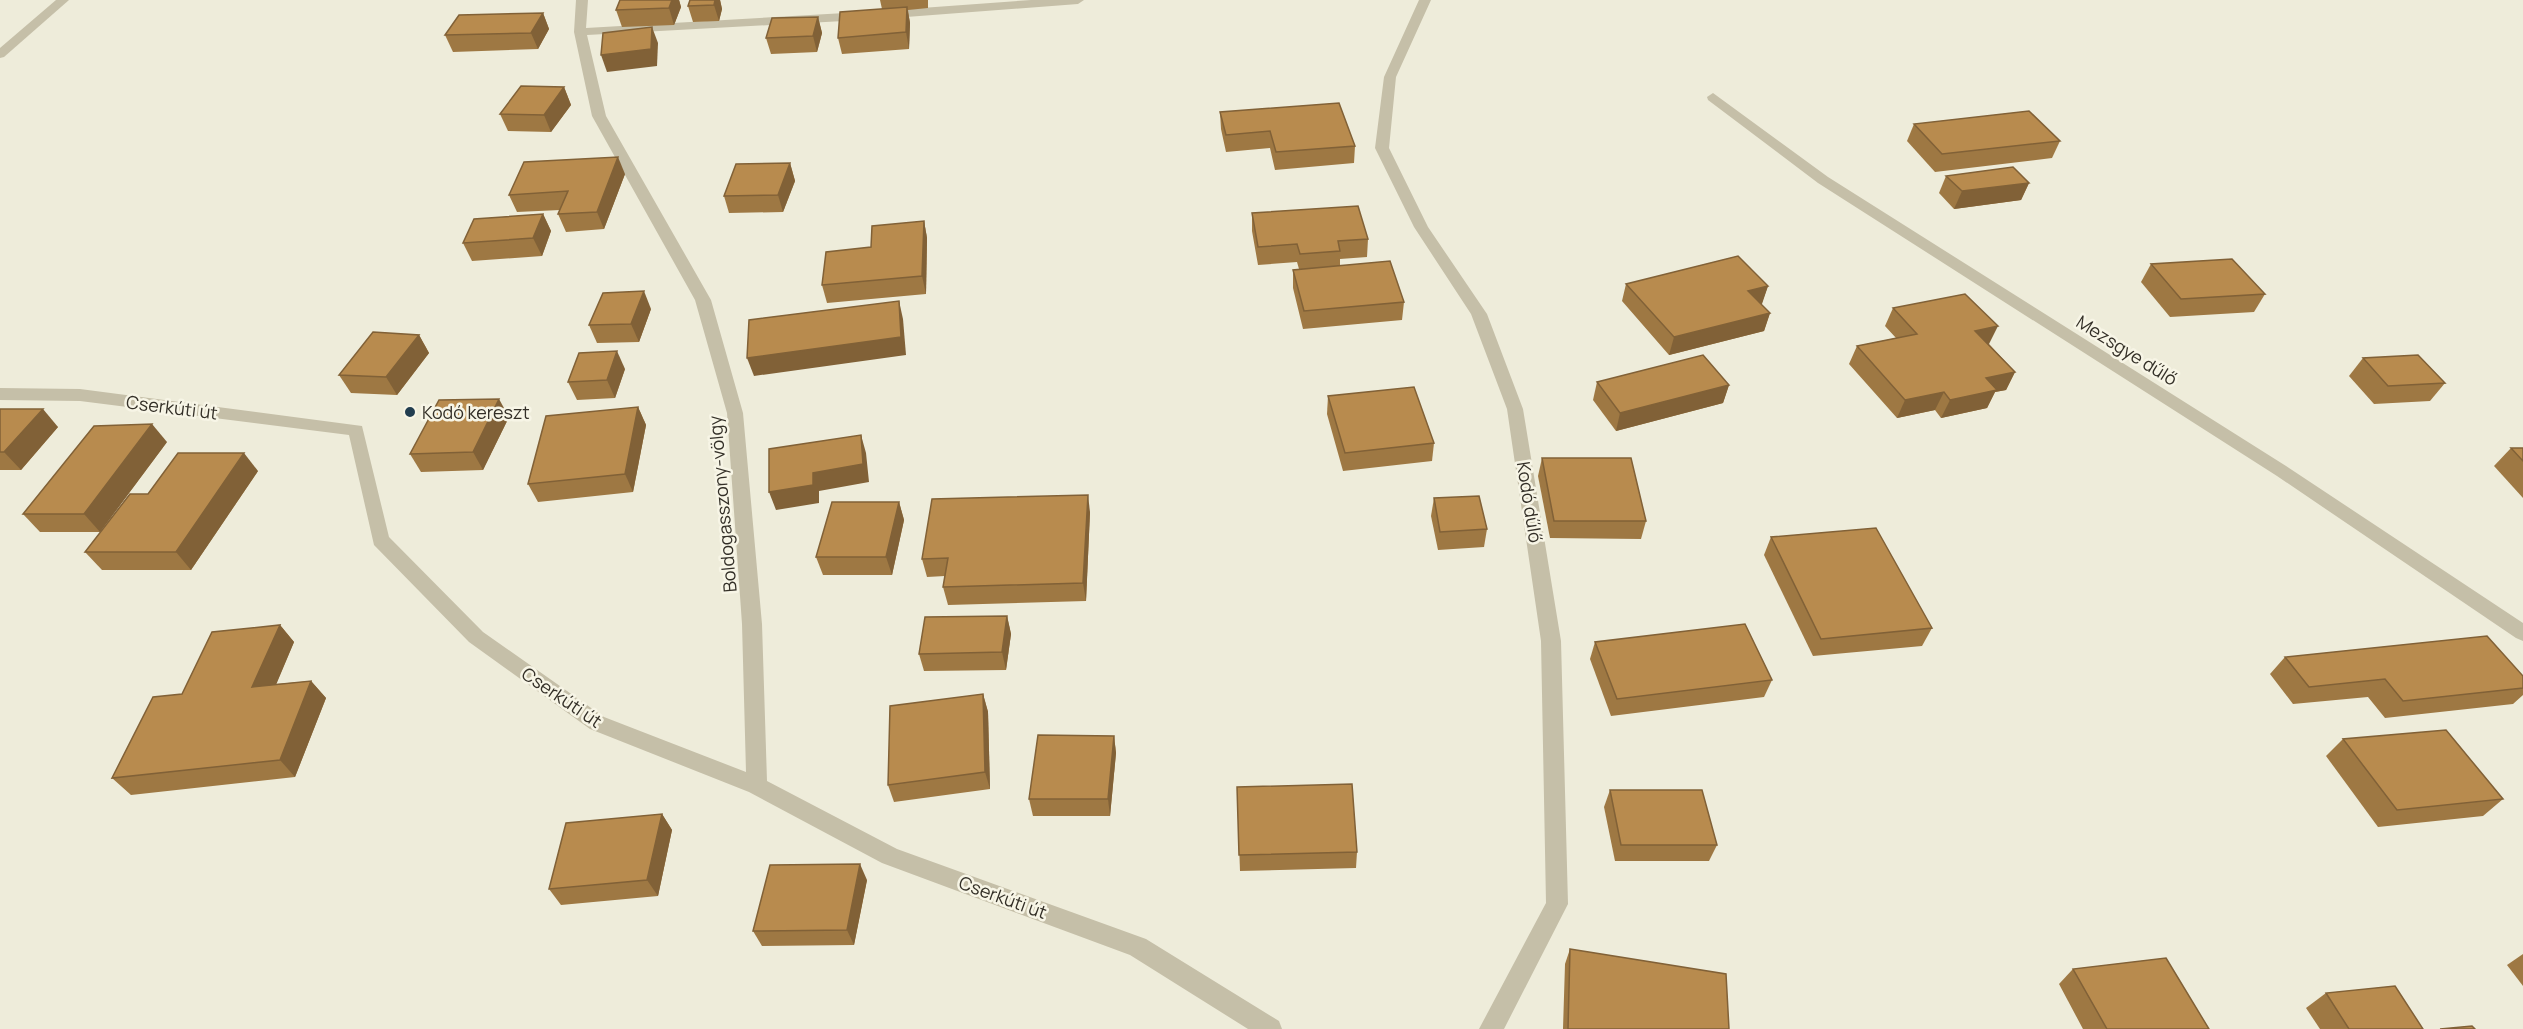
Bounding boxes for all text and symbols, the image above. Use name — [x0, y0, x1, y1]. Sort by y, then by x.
street label: Mezsgye dűlő — [2072, 309, 2182, 391]
street label: Cserkúti út — [125, 389, 219, 425]
place label: Kodó kereszt — [422, 400, 530, 424]
marker: Kodó kereszt — [403, 405, 417, 419]
street label: Boldogasszony-völgy — [702, 414, 742, 593]
street label: Kodó dűlő — [1512, 460, 1548, 544]
street label: Cserkúti út — [517, 661, 607, 733]
street label: Cserkúti út — [956, 870, 1050, 924]

